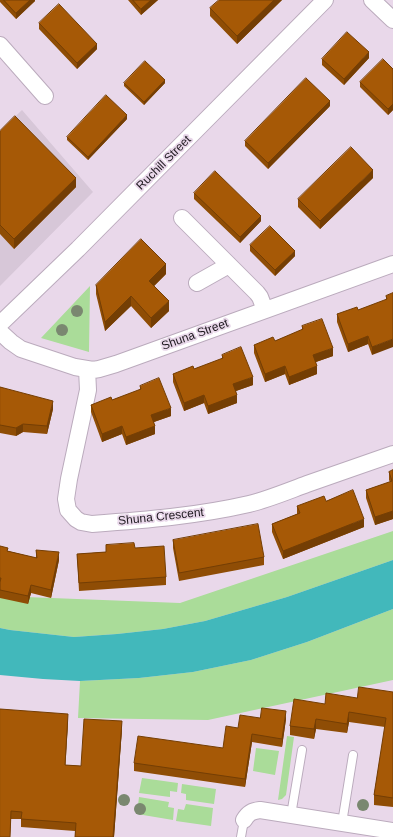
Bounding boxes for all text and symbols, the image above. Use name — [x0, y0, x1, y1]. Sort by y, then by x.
street label: Ruchill Street — [134, 133, 194, 193]
street label: Shuna Street — [160, 316, 230, 354]
street label: Shuna Crescent — [117, 505, 205, 529]

